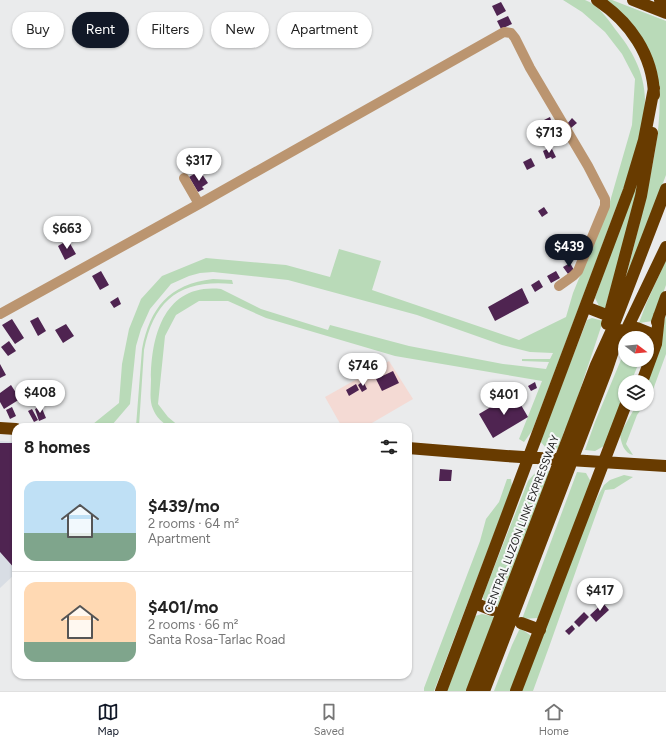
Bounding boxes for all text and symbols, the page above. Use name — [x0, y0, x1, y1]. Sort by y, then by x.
chip: Buy — [12, 12, 64, 48]
chip: Rent — [72, 12, 129, 48]
chip: Filters — [137, 12, 203, 48]
chip: New — [211, 12, 269, 48]
chip: Apartment — [277, 12, 372, 48]
pin: $713 — [525, 120, 573, 154]
text: $713 — [535, 125, 563, 140]
pin: $317 — [175, 148, 223, 182]
text: $317 — [185, 153, 213, 168]
pin: $663 — [43, 216, 91, 250]
text: $663 — [52, 221, 82, 236]
pin: $439 — [545, 234, 593, 268]
text: $439 — [554, 239, 584, 254]
north arrow — [618, 331, 654, 367]
map controls — [618, 331, 654, 411]
pin: $746 — [339, 353, 387, 387]
text: $746 — [348, 358, 378, 373]
button: layers — [618, 375, 654, 411]
pin: $408 — [16, 380, 64, 414]
pin: $401 — [480, 382, 528, 416]
text: $408 — [24, 385, 56, 400]
text: $401 — [489, 387, 519, 402]
street label: CENTRAL LUZON LINK EXPRESSWAY — [482, 433, 562, 615]
icon: filters — [378, 436, 400, 458]
text: 8 homes — [24, 437, 90, 457]
text: $439/mo — [148, 496, 220, 516]
icon: home — [56, 497, 104, 545]
text: 2 rooms · 64 m² — [148, 516, 239, 531]
text: Apartment — [148, 531, 211, 546]
pin: $417 — [576, 578, 624, 612]
text: $417 — [586, 583, 614, 598]
text: $401/mo — [148, 597, 218, 617]
icon: home — [56, 598, 104, 646]
text: 2 rooms · 66 m² — [148, 617, 238, 632]
text: Santa Rosa-Tarlac Road — [148, 632, 285, 647]
tab: Map — [97, 701, 119, 738]
tab: Saved — [314, 701, 344, 738]
tab: Home — [539, 701, 569, 738]

